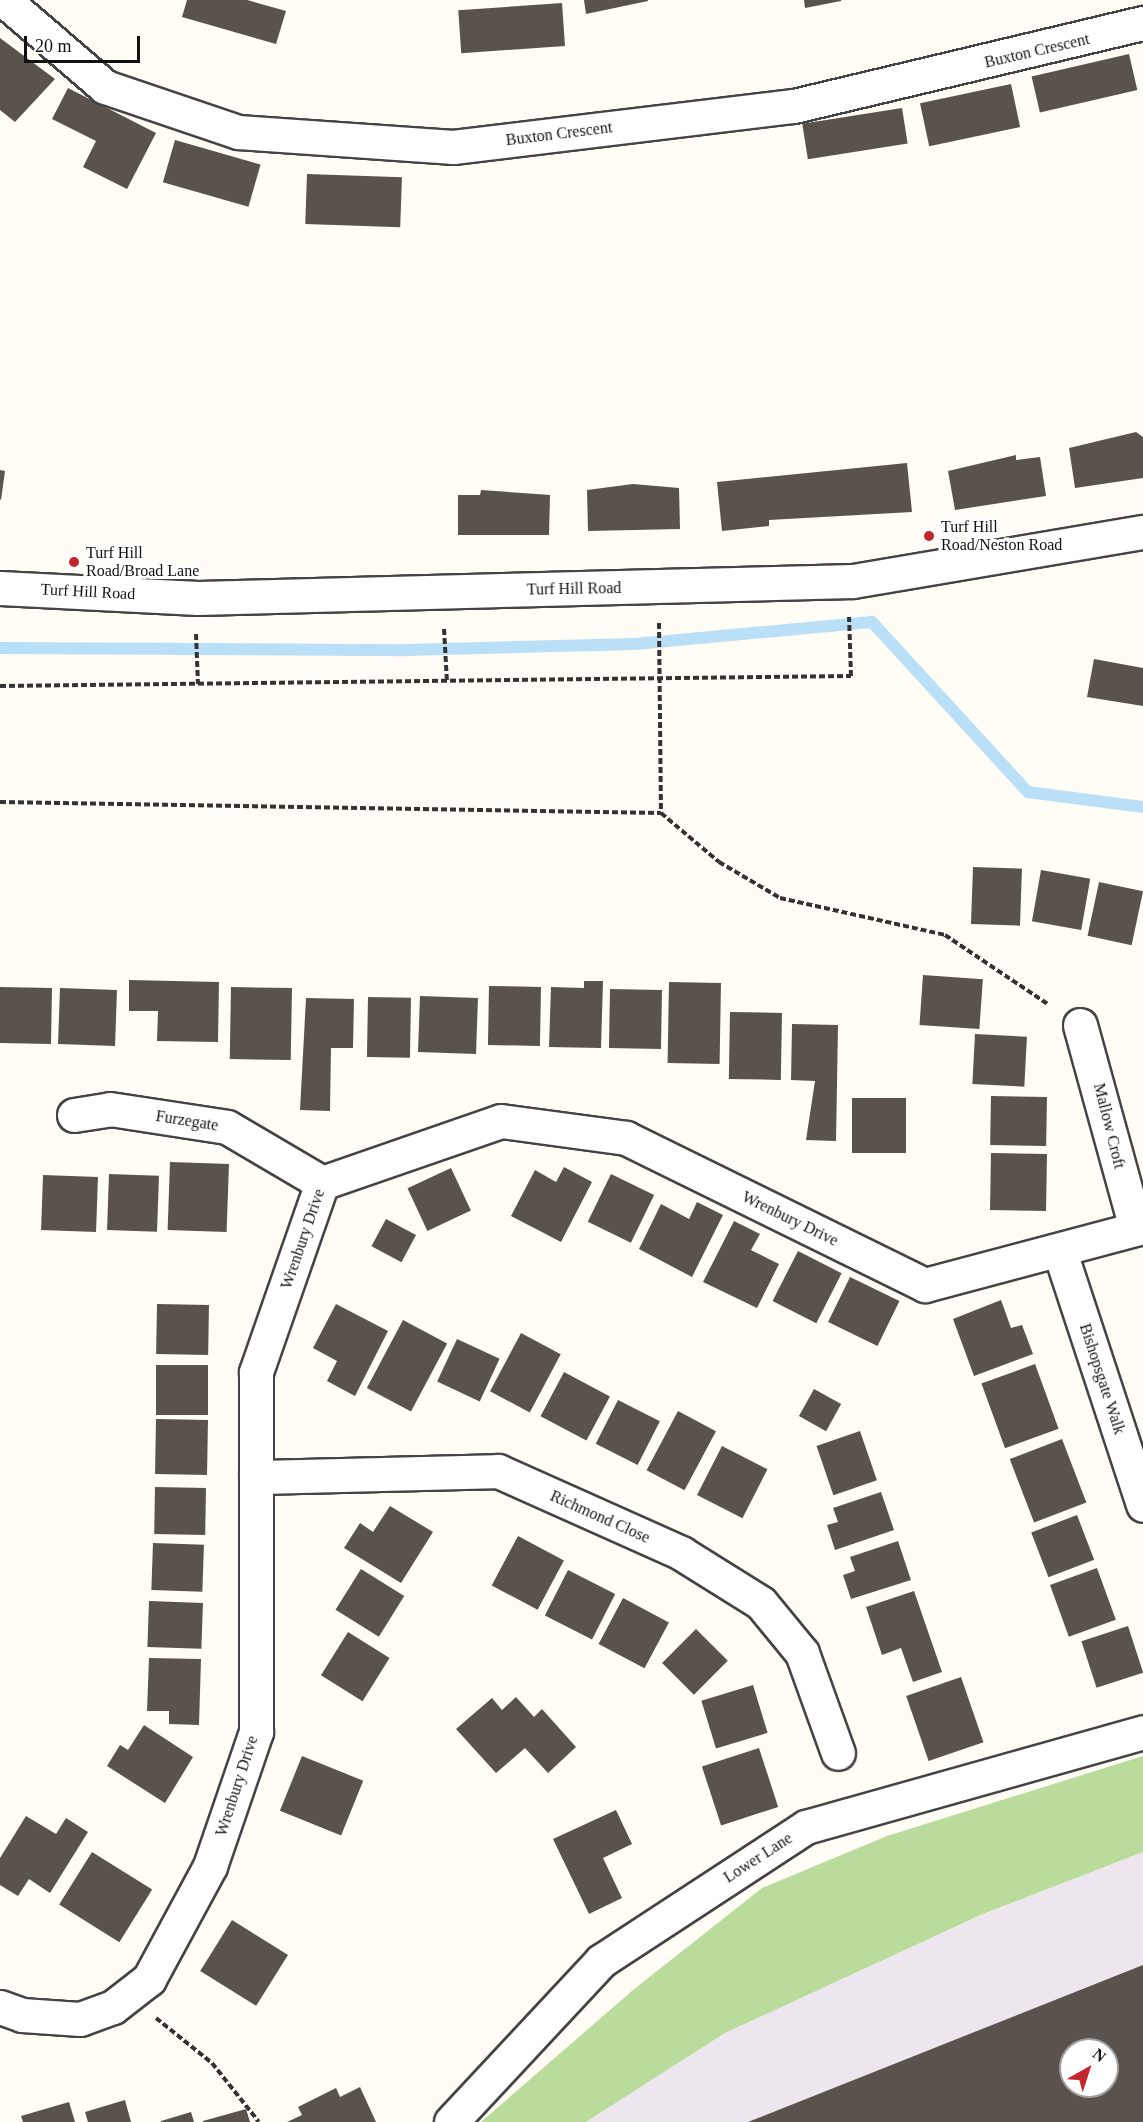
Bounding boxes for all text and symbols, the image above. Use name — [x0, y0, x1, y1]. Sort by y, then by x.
scale bar — [27, 24, 142, 62]
street label: Buxton Crescent — [983, 30, 1091, 72]
text: 20 m — [35, 36, 72, 56]
street label: Buxton Crescent — [505, 118, 613, 150]
place label: Turf Hill Road/Neston Road — [941, 517, 1062, 555]
marker: Turf Hill Road/Neston Road — [922, 529, 936, 543]
place label: Turf Hill Road/Broad Lane — [86, 543, 199, 581]
marker: Turf Hill Road/Broad Lane — [67, 555, 81, 569]
street label: Turf Hill Road — [527, 579, 621, 599]
street label: Turf Hill Road — [40, 580, 136, 604]
street label: Mallow Croft — [1089, 1081, 1129, 1171]
street label: Furzegate — [154, 1107, 220, 1135]
street label: Wrenbury Drive — [277, 1186, 329, 1292]
street label: Wrenbury Drive — [739, 1187, 841, 1251]
street label: Bishopsgate Walk — [1075, 1321, 1129, 1437]
street label: Richmond Close — [547, 1486, 653, 1548]
street label: Wrenbury Drive — [212, 1733, 262, 1839]
street label: Lower Lane — [720, 1829, 796, 1887]
north arrow — [1059, 2038, 1119, 2098]
text: N — [1090, 2045, 1109, 2065]

